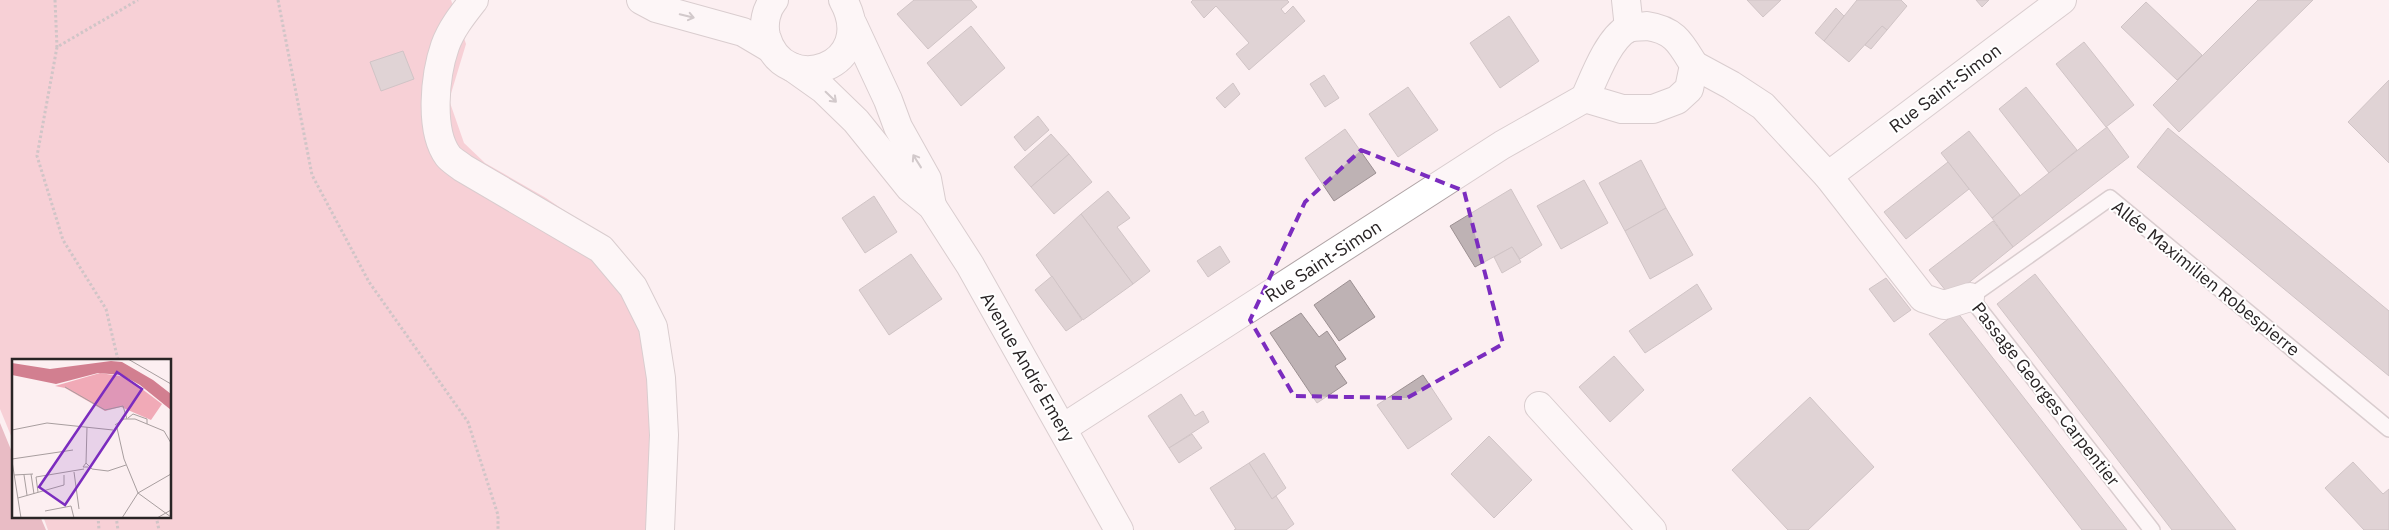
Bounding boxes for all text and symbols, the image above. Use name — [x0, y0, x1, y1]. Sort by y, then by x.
one-way arrow — [678, 12, 694, 21]
street label: Rue Saint-Simon — [1884, 38, 2006, 138]
one-way arrow — [825, 91, 837, 103]
one-way arrow — [911, 154, 922, 168]
street label: Allée Maximilien Robespierre — [2107, 195, 2305, 361]
street label: Rue Saint-Simon — [1260, 215, 1386, 307]
street label: Avenue André Emery — [976, 288, 1080, 446]
street label: Passage Georges Carpentier — [1967, 297, 2125, 491]
inset map — [12, 359, 171, 518]

